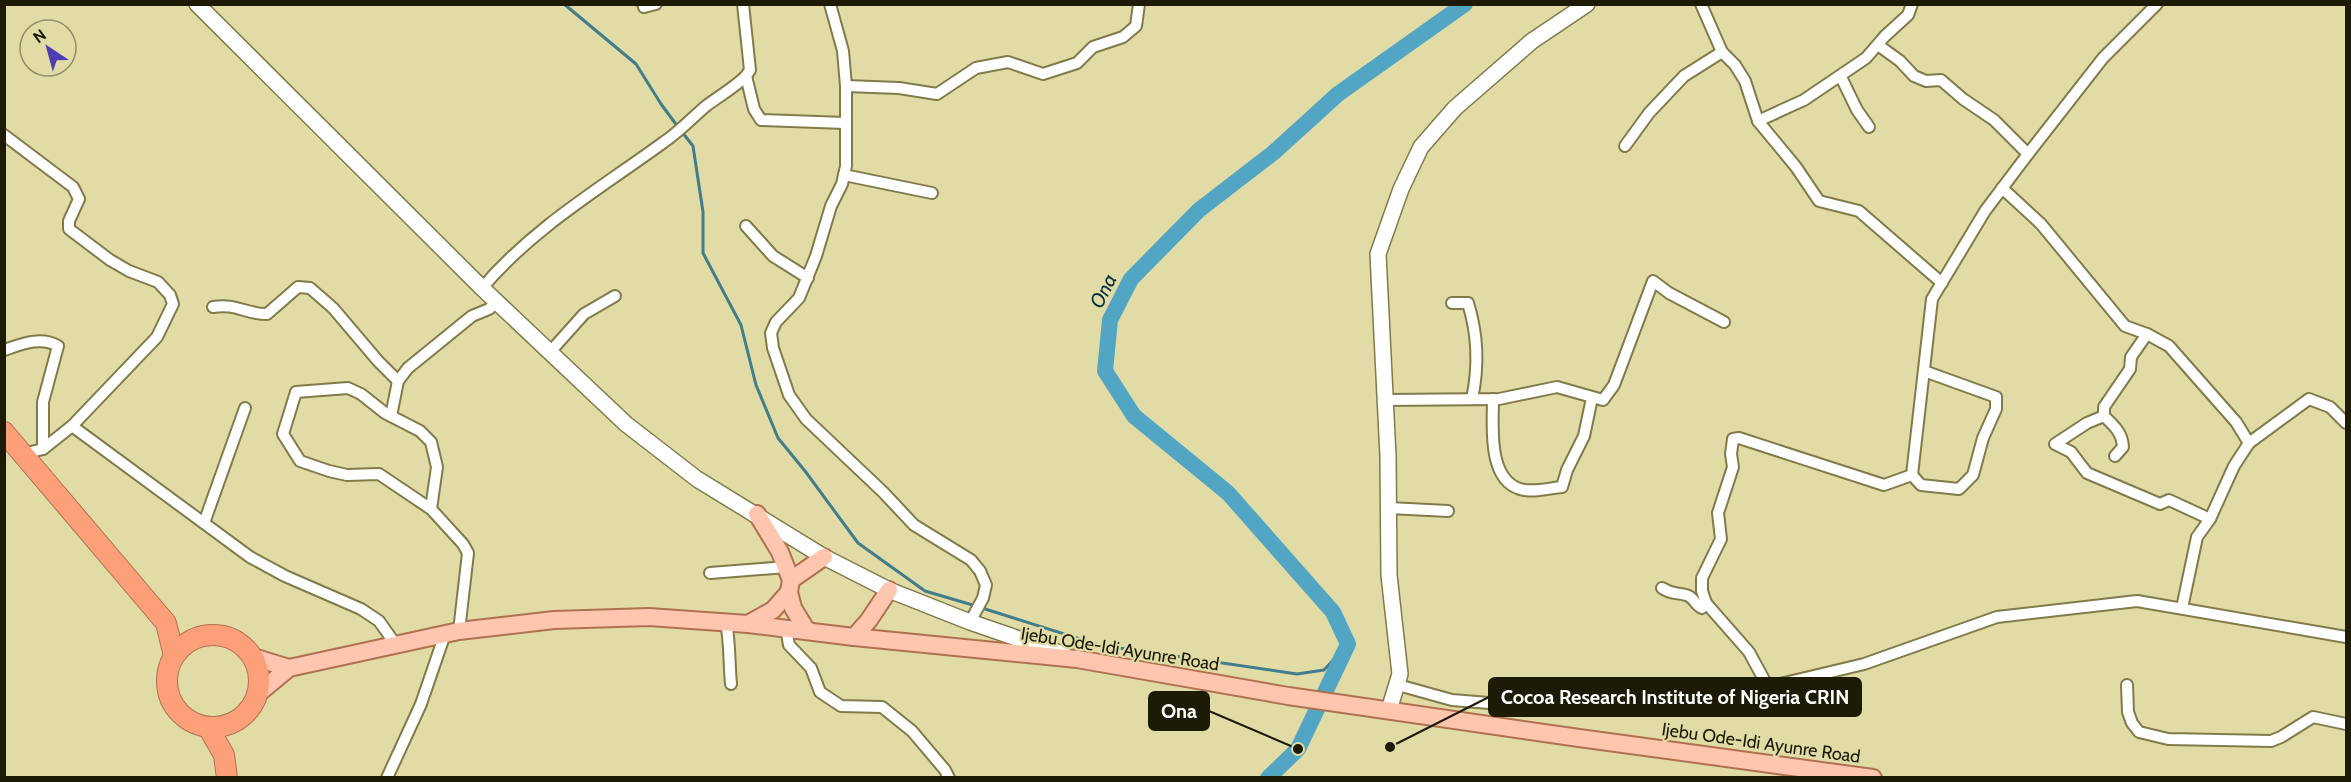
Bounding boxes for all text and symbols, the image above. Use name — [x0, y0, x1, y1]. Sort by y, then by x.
north arrow — [18, 18, 78, 78]
text: N — [29, 25, 50, 47]
water label: Ona — [1084, 270, 1122, 312]
street label: Ijebu Ode-Idi Ayunre Road — [1019, 622, 1221, 676]
callout: Cocoa Research Institute of Nigeria CRIN — [1489, 678, 1861, 716]
text: Cocoa Research Institute of Nigeria CRIN — [1501, 685, 1849, 709]
callout: Ona — [1149, 692, 1209, 730]
text: Ona — [1161, 699, 1197, 723]
street label: Ijebu Ode-Idi Ayunre Road — [1660, 718, 1862, 768]

